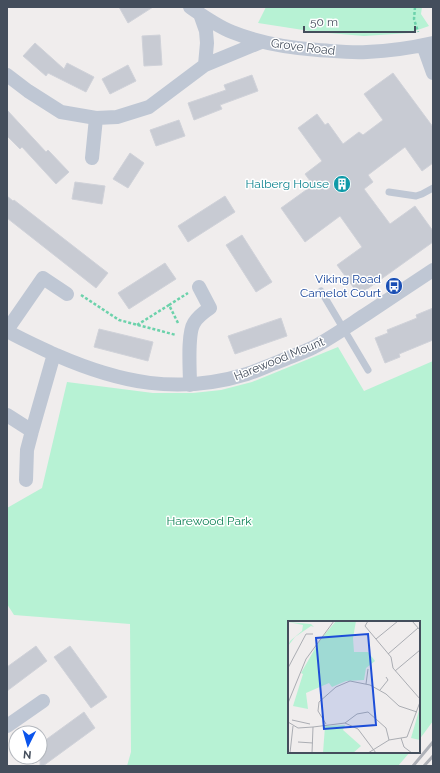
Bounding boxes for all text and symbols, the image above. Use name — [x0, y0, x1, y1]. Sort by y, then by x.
scale bar — [304, 8, 415, 34]
text: 50 m — [310, 15, 338, 29]
street label: Grove Road — [270, 36, 336, 58]
building icon: Halberg House — [332, 174, 352, 194]
place label: Halberg House — [246, 177, 329, 191]
place label: Viking Road Camelot Court — [300, 272, 381, 300]
bus stop icon: Viking Road Camelot Court — [384, 276, 404, 296]
street label: Harewood Mount — [232, 334, 326, 384]
park label: Harewood Park — [166, 514, 252, 528]
inset map — [288, 621, 420, 753]
north arrow — [8, 725, 48, 765]
text: N — [22, 748, 32, 761]

